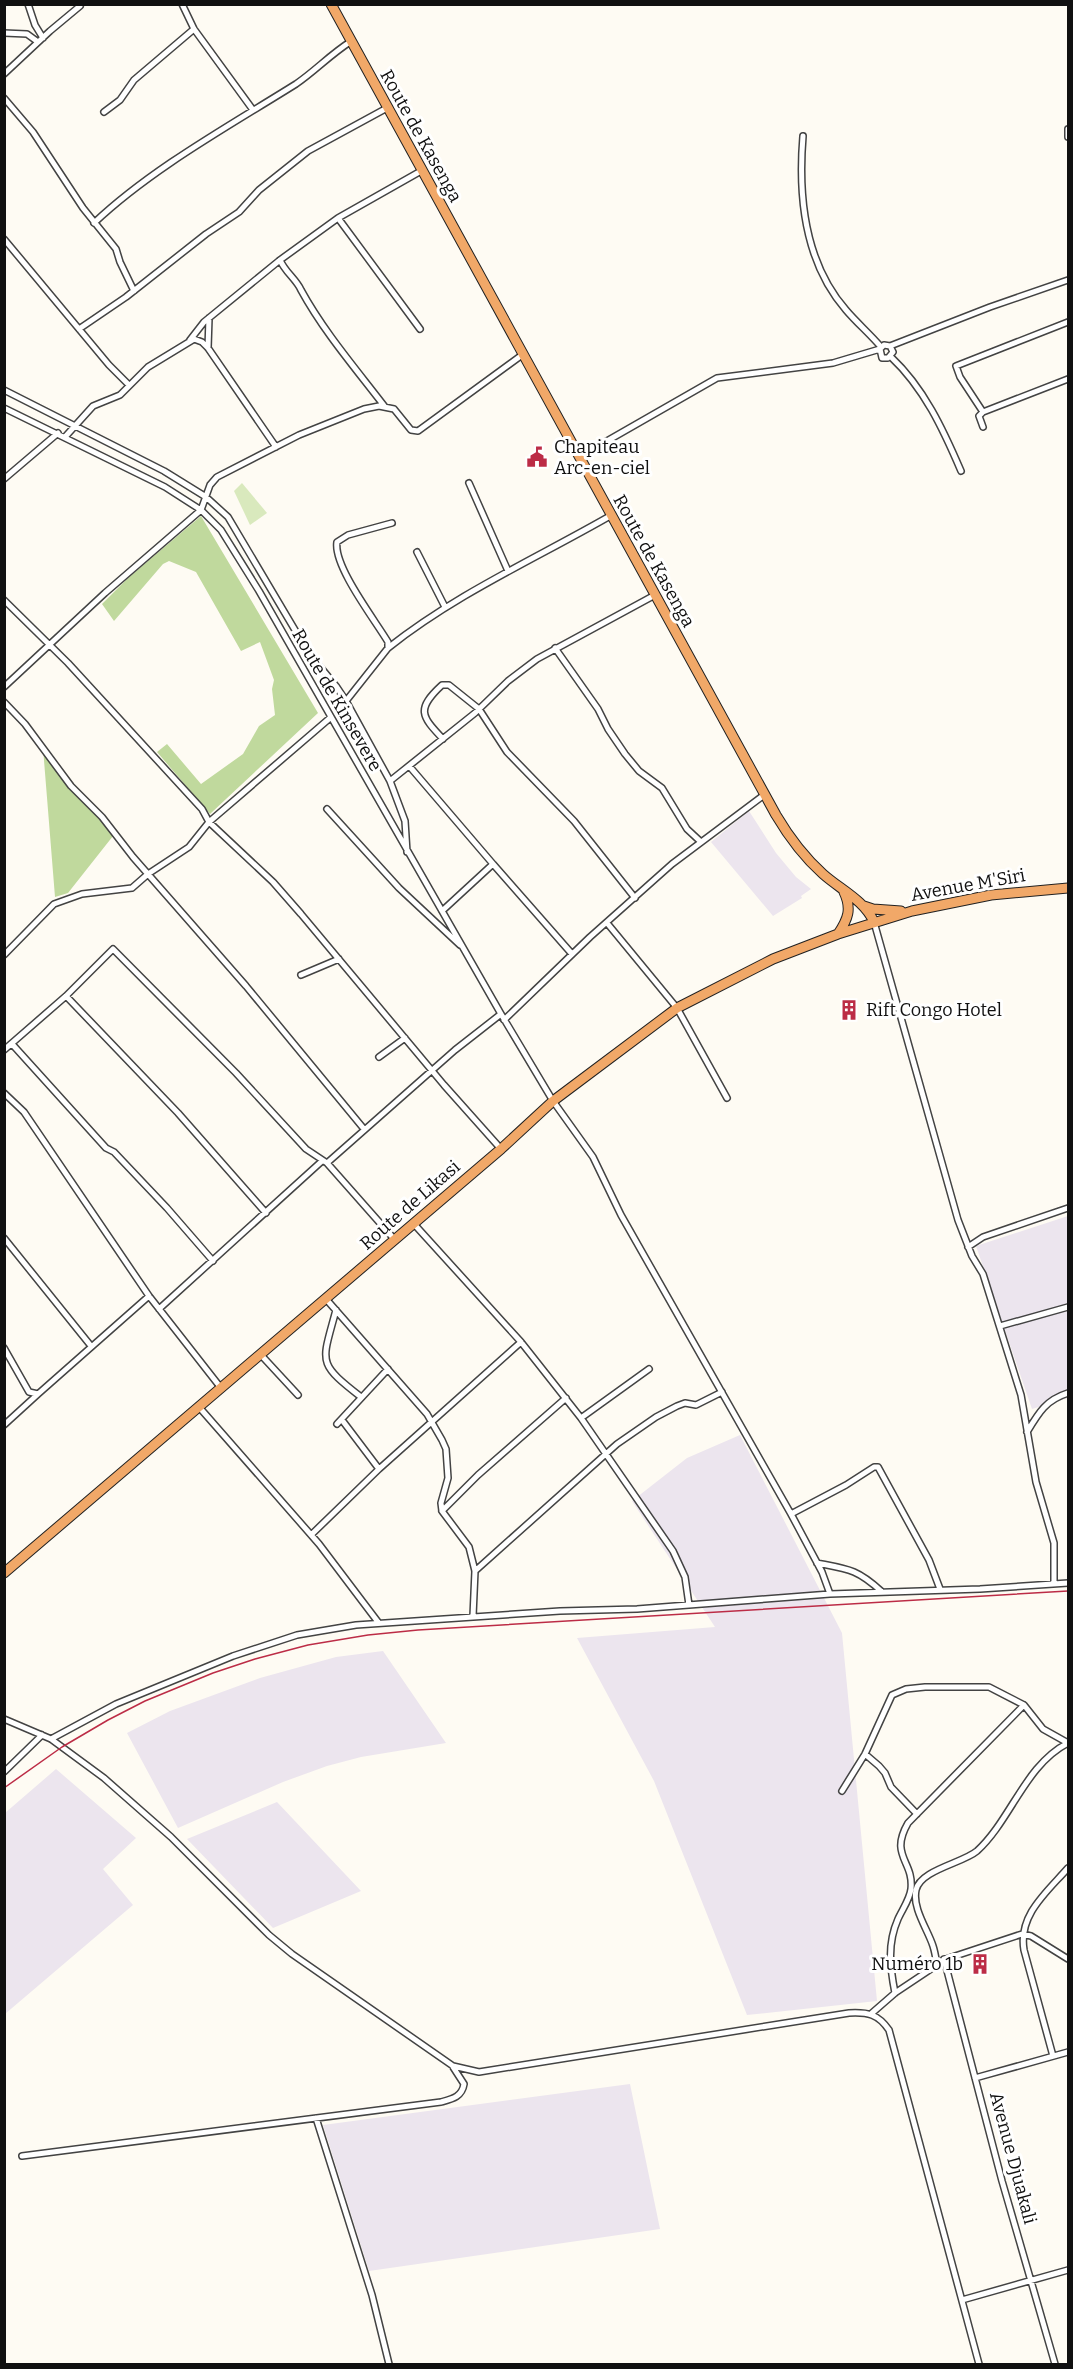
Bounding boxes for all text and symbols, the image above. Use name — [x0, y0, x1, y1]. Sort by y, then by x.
street label: Route de Kasenga — [375, 66, 467, 206]
place label: Chapiteau Arc-en-ciel — [554, 436, 650, 479]
public building icon: Chapiteau Arc-en-ciel — [525, 445, 549, 469]
street label: Route de Kasenga — [608, 491, 700, 631]
street label: Route de Kinsevere — [287, 625, 387, 775]
street label: Avenue M'Siri — [909, 864, 1027, 906]
building icon: Rift Congo Hotel — [837, 998, 861, 1022]
place label: Rift Congo Hotel — [866, 999, 1002, 1021]
street label: Route de Likasi — [355, 1156, 465, 1254]
building icon: Numéro 1b — [968, 1952, 992, 1976]
place label: Numéro 1b — [871, 1953, 963, 1975]
street label: Avenue Djuakali — [985, 2090, 1041, 2226]

